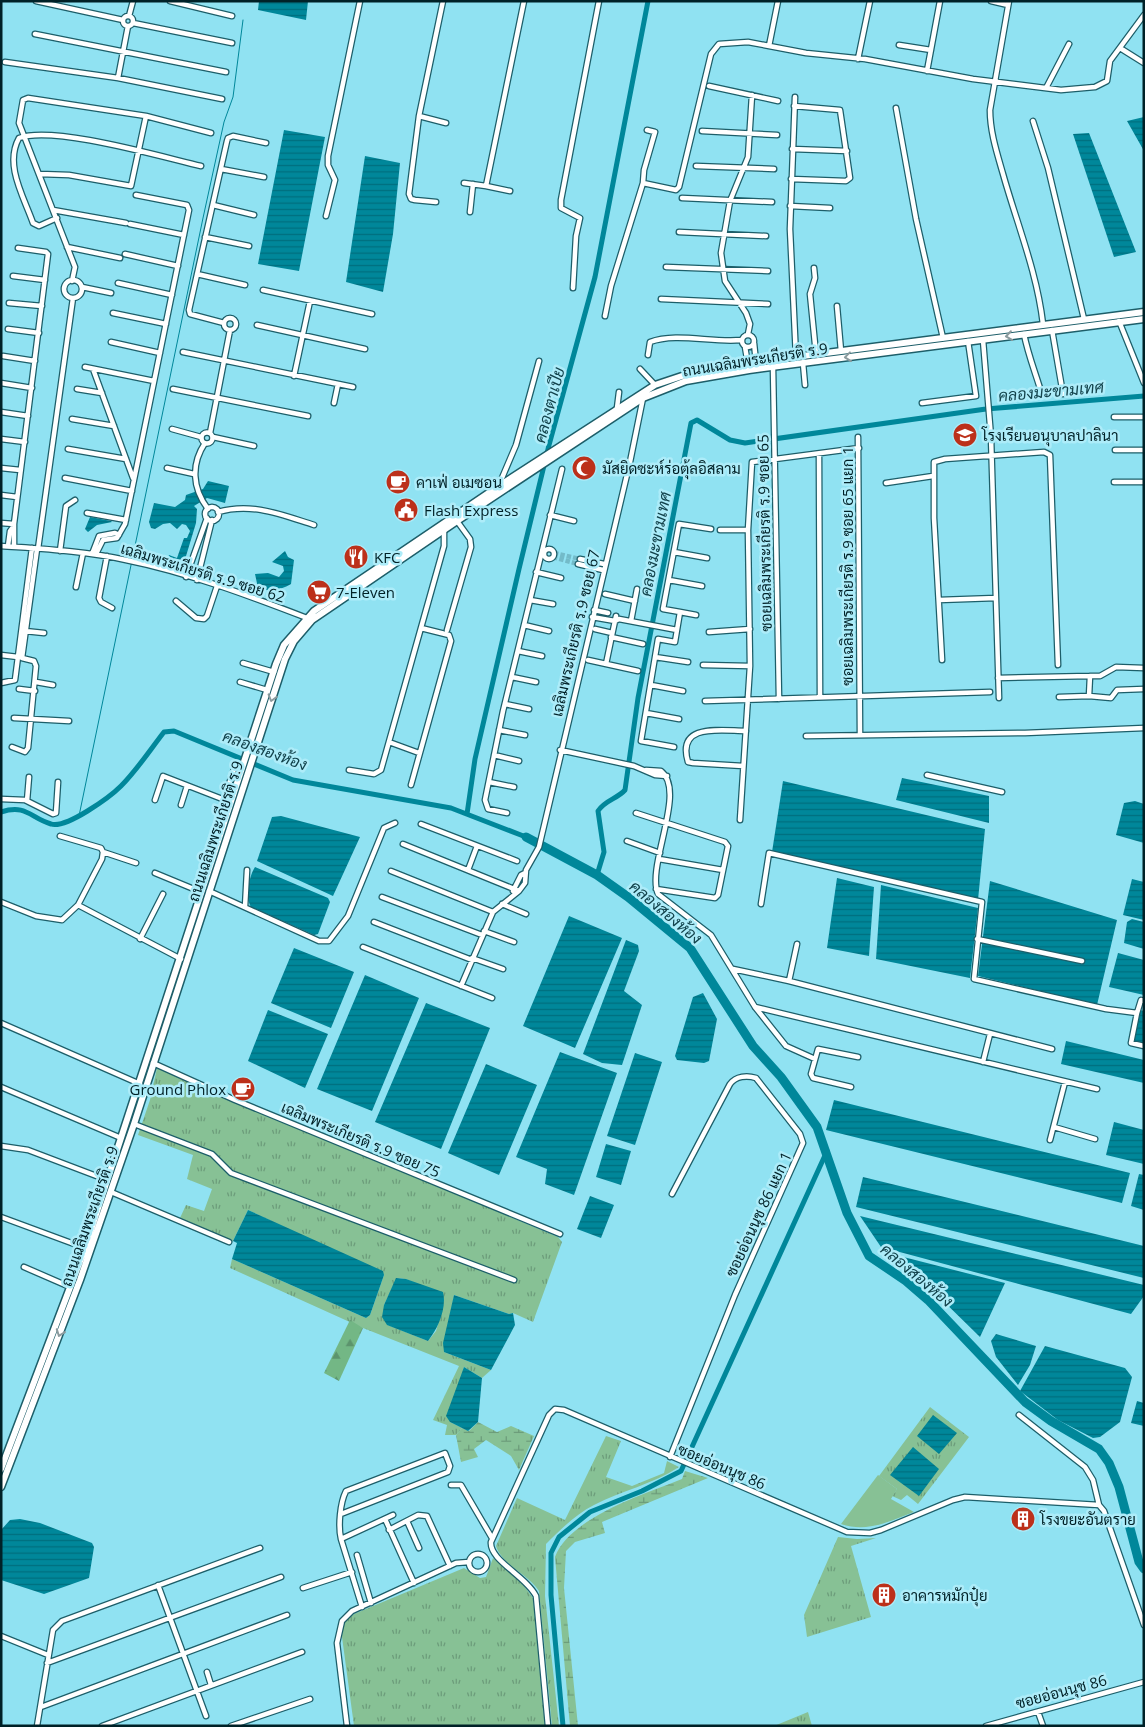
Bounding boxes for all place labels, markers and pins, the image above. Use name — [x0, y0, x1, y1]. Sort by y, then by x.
school or university icon: โรงเรียนอนุบาลปาลินา — [952, 422, 978, 448]
place label: โรงเรียนอนุบาลปาลินา — [981, 425, 1118, 447]
mosque icon: มัสยิดซะห์ร่อตุ้ลอิสลาม — [571, 455, 597, 481]
place label: มัสยิดซะห์ร่อตุ้ลอิสลาม — [602, 458, 741, 480]
cafe icon: คาเฟ่ อเมซอน — [385, 469, 411, 495]
place label: คาเฟ่ อเมซอน — [416, 472, 502, 492]
public building icon: Flash Express — [393, 497, 419, 523]
place label: Flash Express — [424, 500, 518, 520]
restaurant icon: KFC — [343, 544, 369, 570]
place label: KFC — [374, 547, 400, 567]
supermarket icon: 7-Eleven — [306, 579, 332, 605]
place label: 7-Eleven — [336, 582, 395, 602]
cafe icon: Ground Phlox — [230, 1076, 256, 1102]
place label: Ground Phlox — [130, 1079, 226, 1099]
building icon: โรงขยะอันตราย — [1010, 1506, 1036, 1532]
place label: โรงขยะอันตราย — [1039, 1509, 1136, 1529]
building icon: อาคารหมักปุ๋ย — [871, 1582, 897, 1608]
place label: อาคารหมักปุ๋ย — [902, 1585, 987, 1607]

